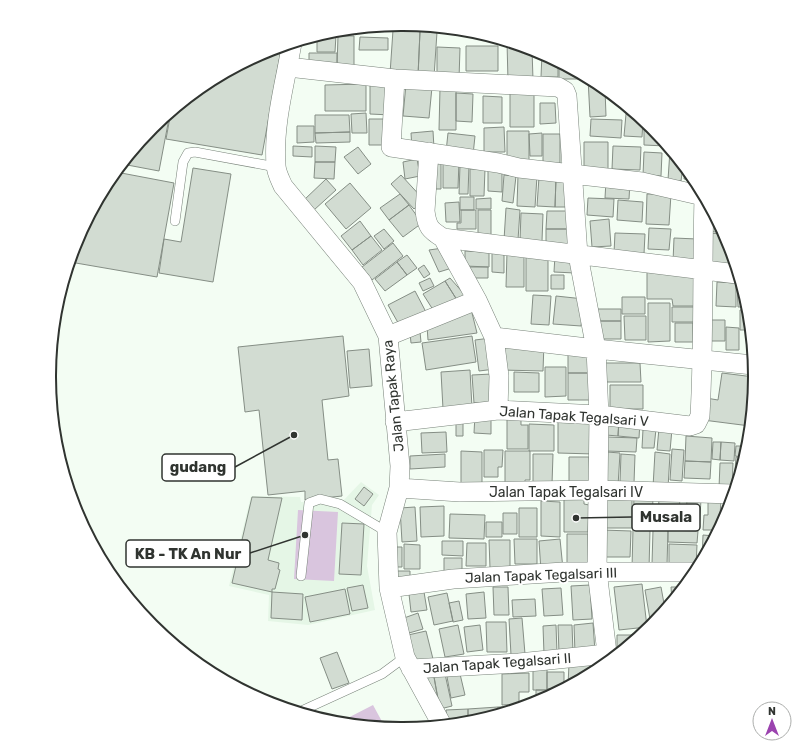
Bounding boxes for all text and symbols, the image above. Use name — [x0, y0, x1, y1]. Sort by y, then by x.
street label: Jalan Tapak Raya — [379, 339, 408, 453]
street label: Jalan Tapak Tegalsari V — [499, 403, 649, 430]
callout: gudang — [162, 454, 235, 481]
text: gudang — [170, 458, 226, 476]
street label: Jalan Tapak Tegalsari IV — [489, 484, 643, 501]
callout: Musala — [632, 504, 700, 531]
text: Musala — [640, 508, 692, 526]
callout: KB - TK An Nur — [126, 540, 250, 567]
text: KB - TK An Nur — [135, 545, 242, 563]
street label: Jalan Tapak Tegalsari III — [464, 564, 618, 587]
street label: Jalan Tapak Tegalsari II — [422, 650, 572, 677]
north arrow — [752, 701, 792, 741]
text: N — [768, 705, 776, 718]

